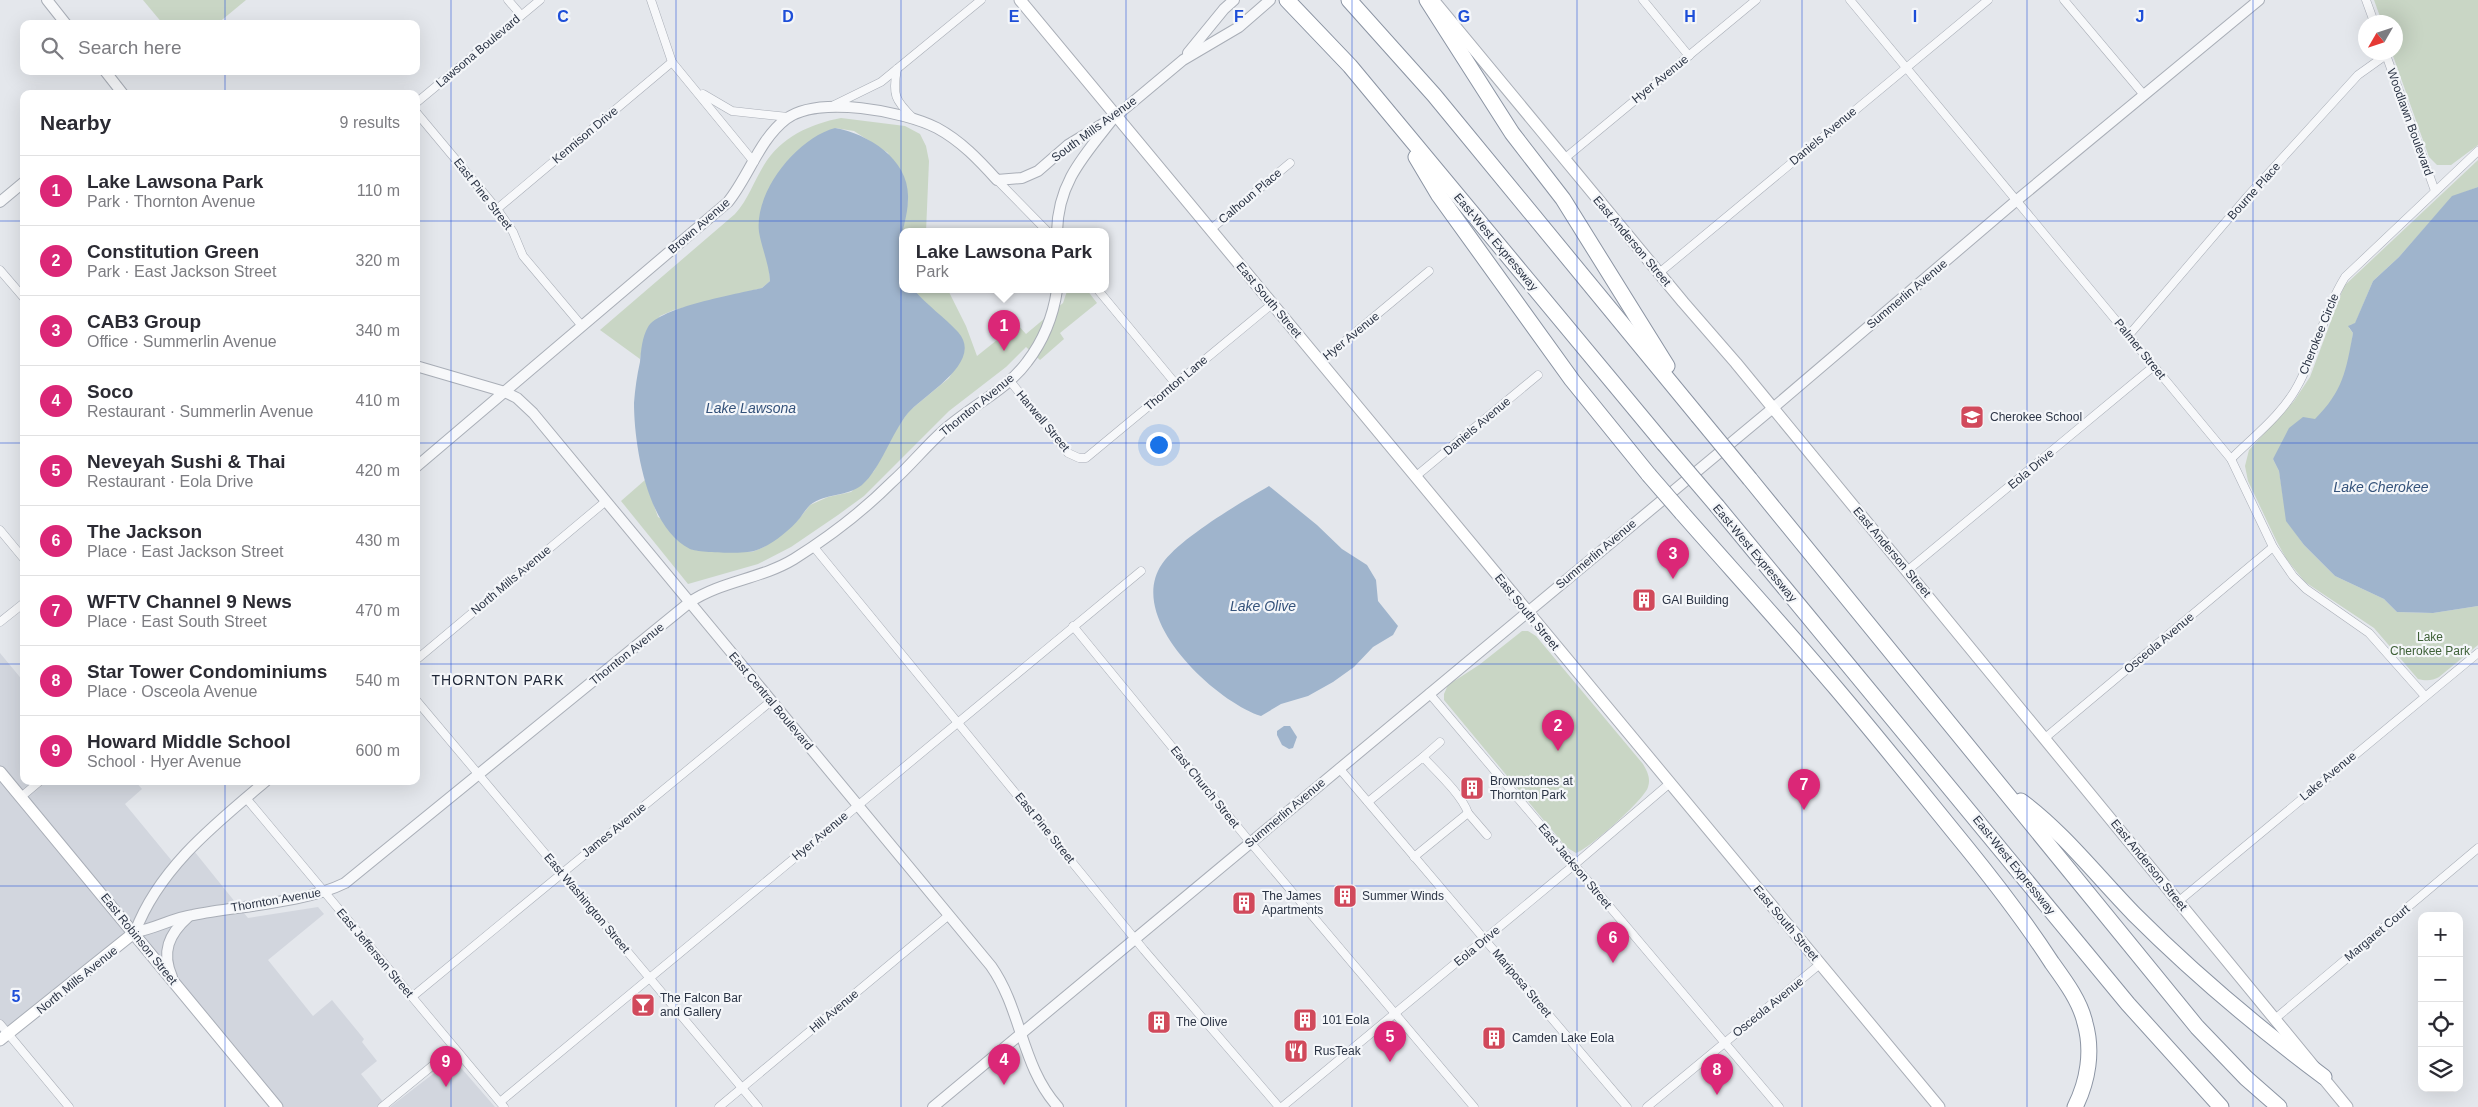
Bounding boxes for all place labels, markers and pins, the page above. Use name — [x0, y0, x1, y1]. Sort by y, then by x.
pin: 1 — [988, 310, 1020, 351]
school or university icon: Cherokee School — [1959, 404, 1985, 430]
place label: Cherokee School — [1990, 410, 2082, 424]
pin: 3 — [1657, 538, 1689, 579]
building icon: GAI Building — [1631, 587, 1657, 613]
place label: GAI Building — [1662, 593, 1729, 607]
pin: 2 — [1542, 710, 1574, 751]
pin: 7 — [1788, 769, 1820, 810]
place label: Brownstones at Thornton Park — [1490, 774, 1573, 802]
building icon: Brownstones at Thornton Park — [1459, 775, 1485, 801]
building icon: Summer Winds — [1332, 883, 1358, 909]
place label: The James Apartments — [1262, 889, 1323, 917]
place label: Summer Winds — [1362, 889, 1444, 903]
building icon: The James Apartments — [1231, 890, 1257, 916]
pin: 6 — [1597, 922, 1629, 963]
place label: The Falcon Bar and Gallery — [660, 991, 742, 1019]
bar icon: The Falcon Bar and Gallery — [630, 992, 656, 1018]
building icon: 101 Eola — [1292, 1007, 1318, 1033]
building icon: The Olive — [1146, 1009, 1172, 1035]
place label: 101 Eola — [1322, 1013, 1370, 1027]
place label: The Olive — [1176, 1015, 1228, 1029]
pin: 5 — [1374, 1021, 1406, 1062]
building icon: Camden Lake Eola — [1481, 1025, 1507, 1051]
place label: Camden Lake Eola — [1512, 1031, 1614, 1045]
restaurant icon: RusTeak — [1283, 1038, 1309, 1064]
pin: 4 — [988, 1044, 1020, 1085]
place label: RusTeak — [1314, 1044, 1362, 1058]
pin: 9 — [430, 1046, 462, 1087]
pin: 8 — [1701, 1054, 1733, 1095]

